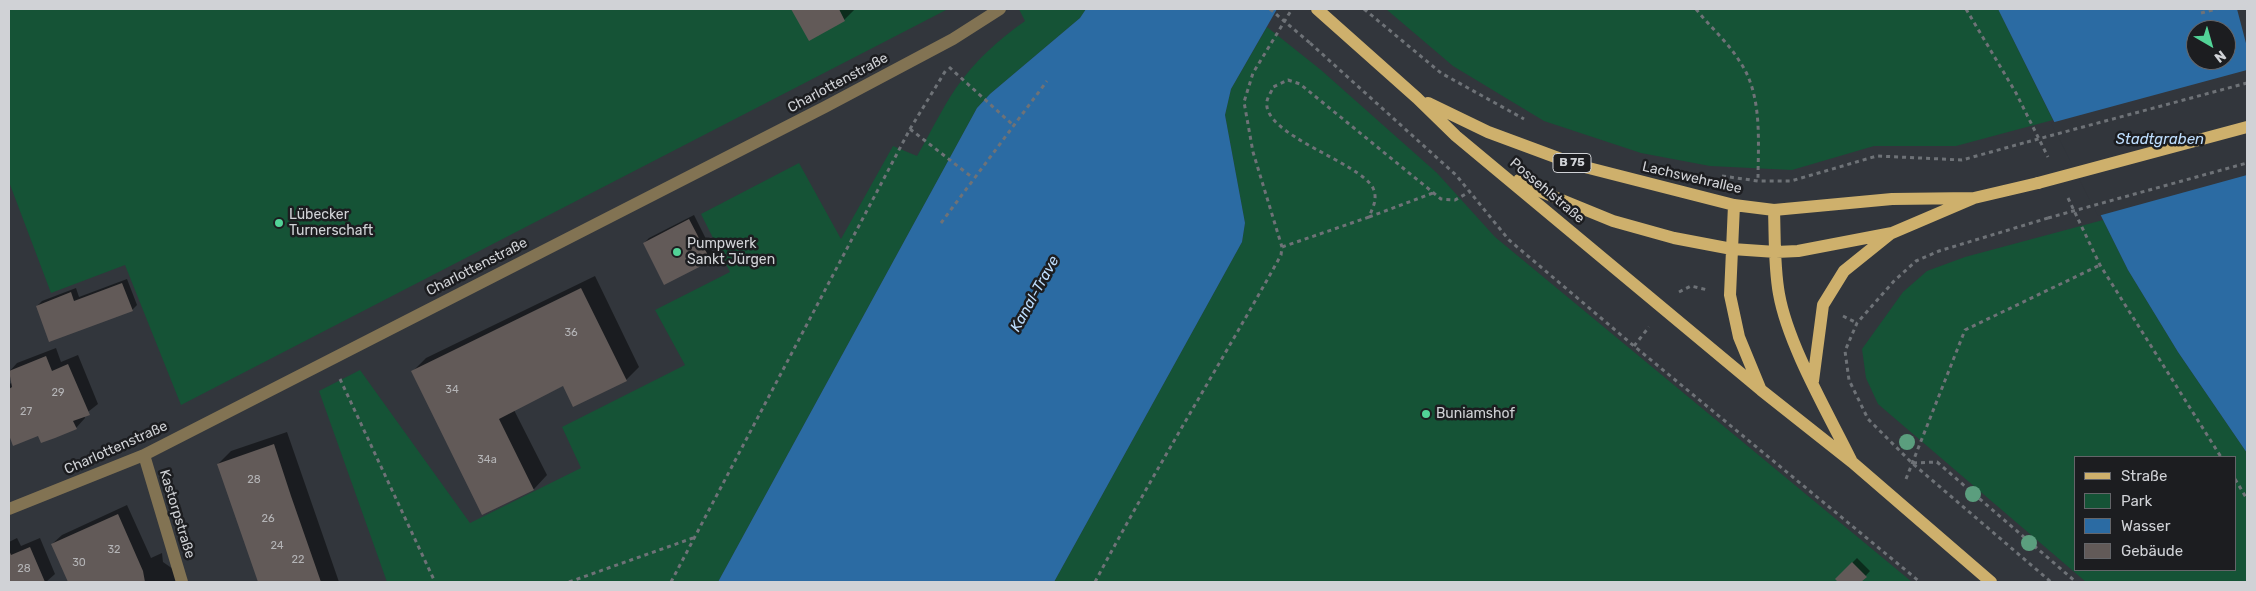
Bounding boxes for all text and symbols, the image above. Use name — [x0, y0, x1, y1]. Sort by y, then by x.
north arrow — [2186, 20, 2236, 70]
text: N — [2211, 47, 2229, 66]
street label: Charlottenstraße — [785, 49, 891, 117]
water label: Stadtgraben — [2116, 131, 2204, 149]
road number: B 75 — [1553, 154, 1591, 172]
street label: Possehlstraße — [1506, 155, 1588, 227]
street label: Lachswehrallee — [1641, 158, 1743, 198]
place label: Lübecker Turnerschaft — [289, 207, 373, 240]
marker: Lübecker Turnerschaft — [273, 217, 285, 229]
street label: Charlottenstraße — [424, 234, 530, 300]
place label: Pumpwerk Sankt Jürgen — [687, 236, 775, 268]
marker: Pumpwerk Sankt Jürgen — [671, 246, 683, 258]
water label: Kanal-Trave — [1007, 253, 1063, 335]
house number: 36 — [564, 326, 578, 340]
house number: 34 — [445, 383, 459, 397]
house number: 29 — [52, 386, 64, 400]
house number: 27 — [20, 405, 32, 419]
place label: Buniamshof — [1436, 406, 1515, 422]
marker: Buniamshof — [1420, 408, 1432, 420]
street label: Charlottenstraße — [62, 418, 170, 478]
house number: 34a — [477, 453, 497, 467]
legend — [2074, 456, 2236, 571]
text: Straße — [2121, 467, 2167, 485]
street label: Kastorpstraße — [156, 468, 198, 560]
house number: 28 — [247, 473, 261, 487]
text: Park — [2121, 492, 2152, 510]
house number: 26 — [261, 512, 275, 526]
text: Wasser — [2121, 517, 2170, 535]
house number: 24 — [270, 539, 284, 553]
text: Gebäude — [2121, 542, 2183, 560]
house number: 32 — [107, 543, 121, 557]
house number: 22 — [292, 553, 304, 567]
house number: 30 — [72, 556, 86, 570]
house number: 28 — [17, 562, 31, 576]

